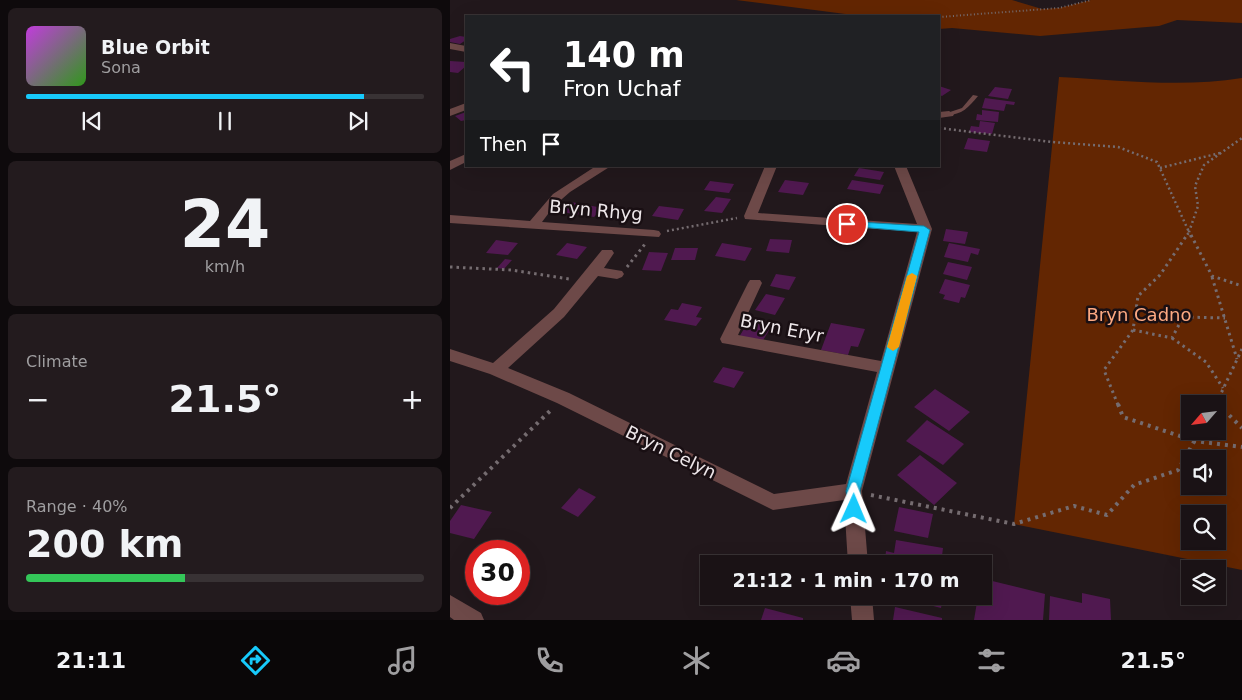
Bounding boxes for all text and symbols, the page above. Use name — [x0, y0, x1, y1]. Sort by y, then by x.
icon: left — [480, 35, 545, 100]
text: 140 m — [563, 35, 685, 75]
text: Blue Orbit — [101, 36, 210, 58]
text: Sona — [101, 58, 141, 77]
text: Fron Uchaf — [563, 76, 680, 101]
icon: previous — [78, 107, 106, 135]
icon: pause — [211, 107, 239, 135]
icon: next — [344, 107, 372, 135]
icon: arrive — [537, 130, 565, 158]
text: Then — [480, 133, 527, 155]
text: 24 — [180, 187, 270, 262]
street label: Bryn Rhyg — [548, 195, 644, 225]
pin — [826, 203, 868, 245]
icon: arrive — [833, 210, 861, 238]
text: km/h — [205, 257, 245, 276]
park label: Bryn Cadno — [1087, 304, 1191, 325]
street label: Bryn Eryr — [739, 310, 826, 346]
text: Climate — [26, 352, 88, 371]
text: 21.5° — [169, 377, 281, 421]
text: − — [26, 383, 49, 416]
text: + — [401, 383, 424, 416]
north arrow — [1181, 395, 1226, 440]
map controls — [1181, 395, 1226, 605]
street label: Bryn Celyn — [622, 421, 720, 483]
button: sound — [1181, 450, 1226, 495]
position arrow — [827, 482, 879, 534]
text: Range · 40% — [26, 497, 128, 516]
button: search — [1181, 505, 1226, 550]
text: 200 km — [26, 522, 183, 566]
speed limit sign: 30 — [465, 540, 530, 605]
button: layers — [1181, 560, 1226, 605]
text: 21:12 · 1 min · 170 m — [732, 569, 960, 591]
icon: directions — [238, 643, 273, 678]
icon: music — [385, 643, 420, 678]
icon: phone — [532, 643, 567, 678]
icon: climate — [679, 643, 714, 678]
icon: car — [826, 643, 861, 678]
icon: filters — [974, 643, 1009, 678]
text: 21:11 — [56, 648, 126, 673]
text: 21.5° — [1121, 648, 1186, 673]

